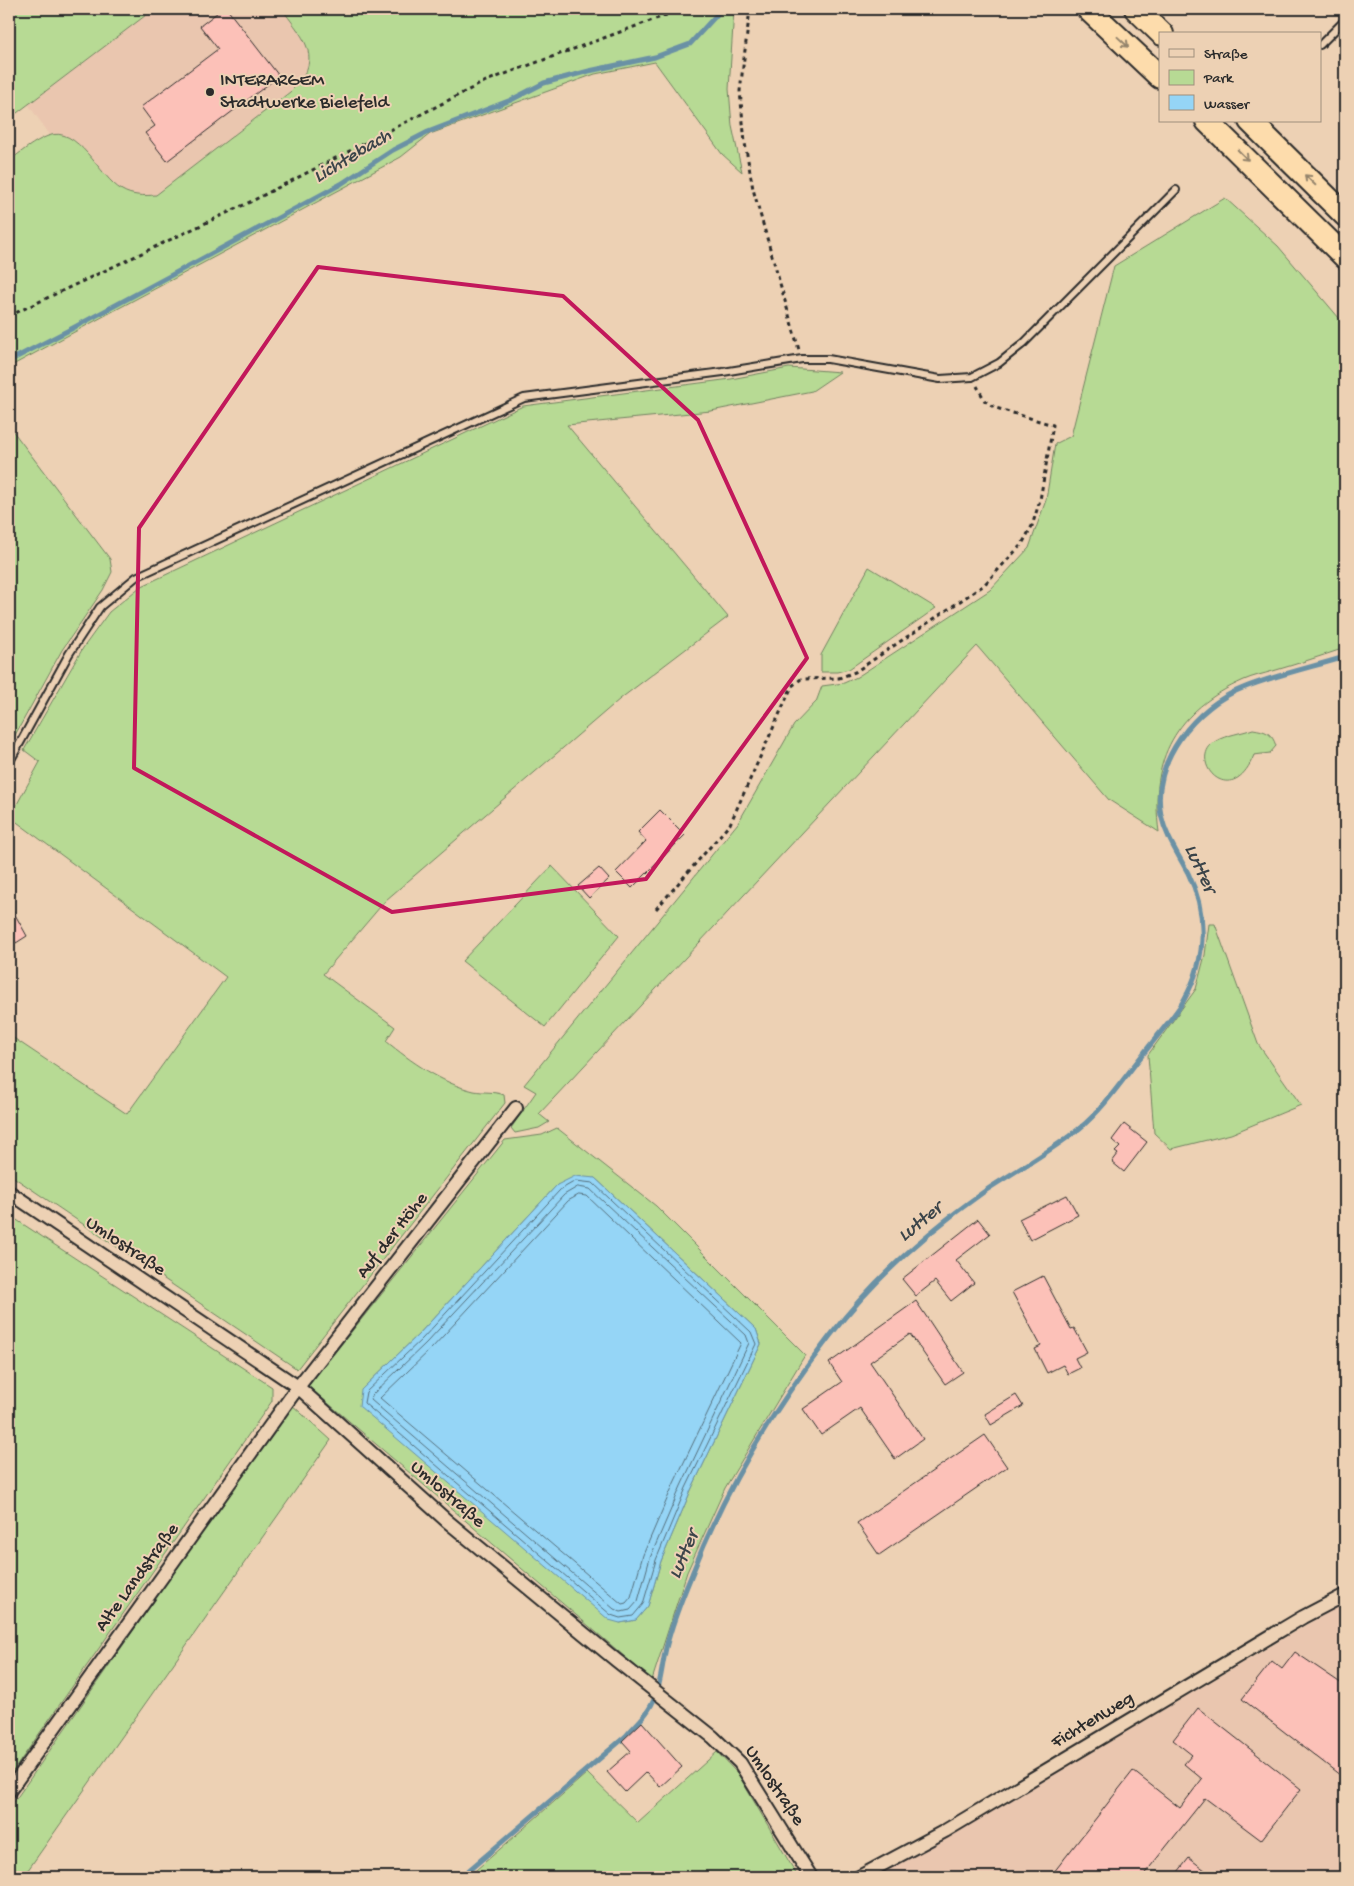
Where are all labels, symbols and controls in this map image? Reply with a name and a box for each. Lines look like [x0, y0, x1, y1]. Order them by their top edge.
legend [1159, 32, 1322, 122]
one-way arrow [1117, 37, 1130, 48]
text: Straße [1204, 46, 1248, 64]
place label: INTERARGEM Stadtwerke Bielefeld [220, 70, 390, 115]
text: Park [1203, 70, 1234, 88]
marker: INTERARGEM Stadtwerke Bielefeld [204, 86, 216, 98]
text: Wasser [1204, 96, 1251, 114]
water label: Lichtebach [310, 125, 396, 189]
one-way arrow [1236, 149, 1249, 161]
one-way arrow [1305, 175, 1317, 187]
water label: Lutter [1178, 841, 1222, 900]
street label: Auf der Höhe [352, 1188, 434, 1284]
water label: Lutter [894, 1196, 951, 1248]
street label: Umlostraße [80, 1212, 170, 1282]
street label: Umlostraße [405, 1456, 489, 1534]
street label: Alte Landstraße [91, 1519, 185, 1637]
water label: Lutter [665, 1524, 707, 1583]
street label: Fichtenweg [1047, 1687, 1139, 1755]
street label: Umlostraße [739, 1741, 809, 1831]

